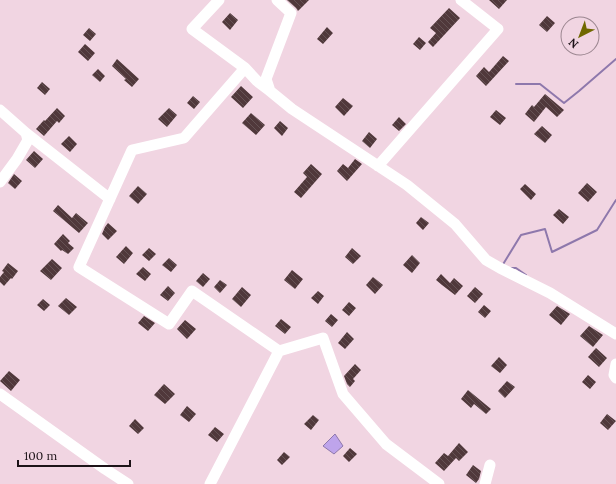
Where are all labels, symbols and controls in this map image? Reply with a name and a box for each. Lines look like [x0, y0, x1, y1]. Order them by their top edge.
north arrow [560, 16, 600, 56]
text: N [565, 35, 581, 51]
scale bar [18, 442, 130, 468]
text: 100 m [24, 448, 57, 463]

